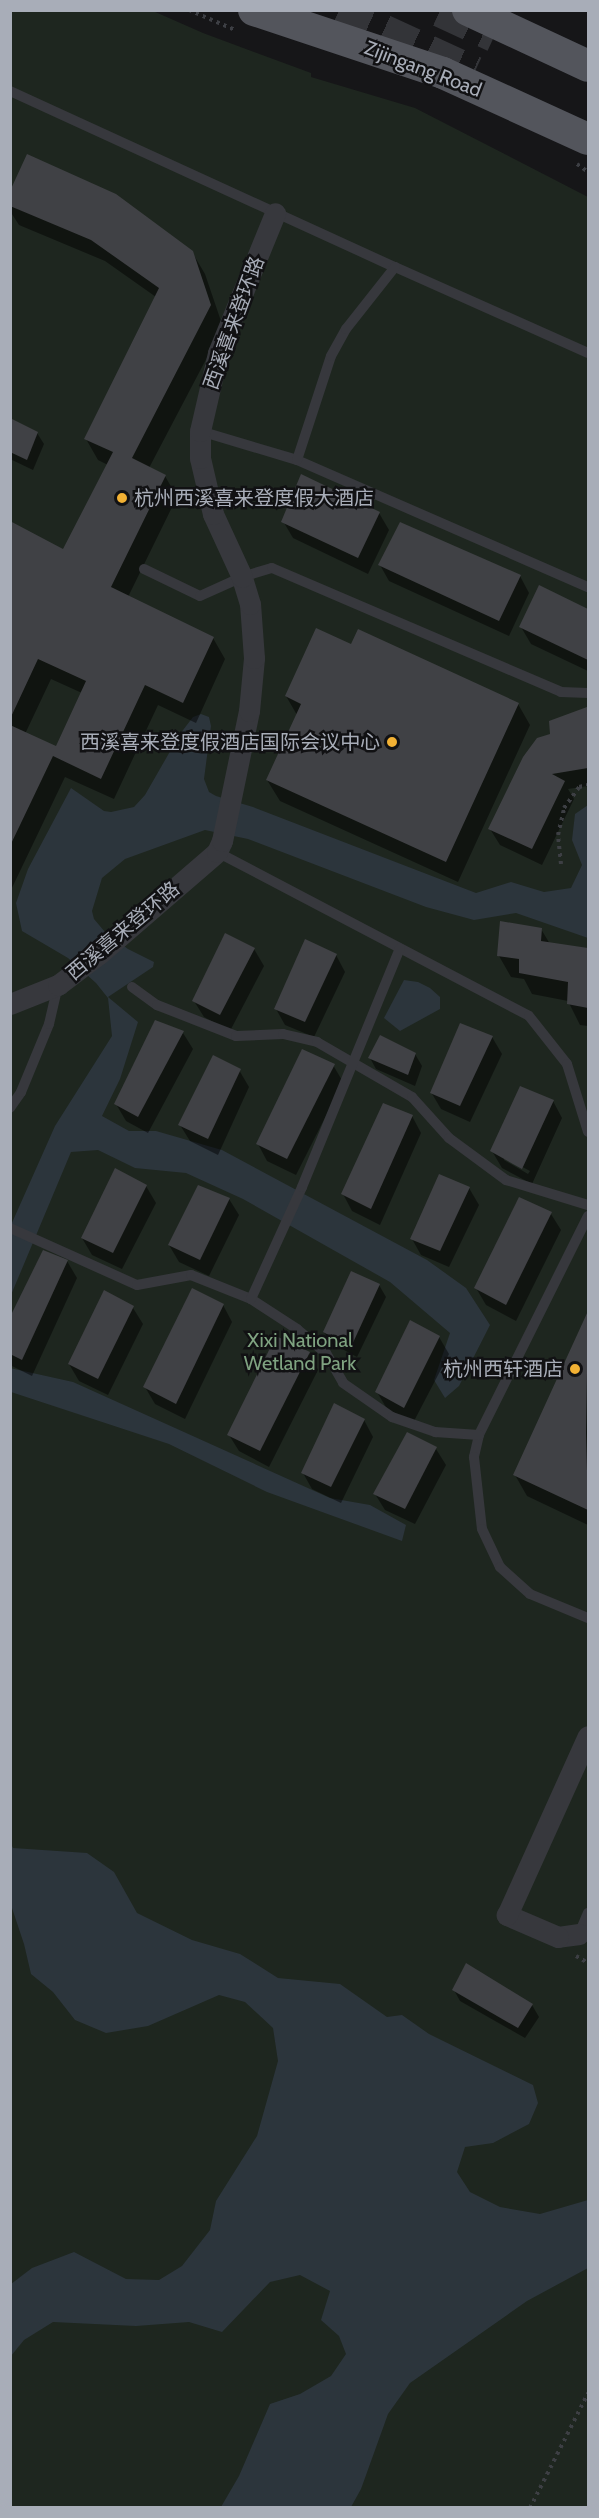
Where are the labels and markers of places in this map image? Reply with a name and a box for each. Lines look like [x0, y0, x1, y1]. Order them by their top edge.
place label: 杭州西溪喜来登度假大酒店 [134, 486, 374, 510]
marker: 杭州西溪喜来登度假大酒店 [115, 491, 129, 505]
place label: 西溪喜来登度假酒店国际会议中心 [80, 730, 380, 754]
marker: 西溪喜来登度假酒店国际会议中心 [385, 735, 399, 749]
place label: 杭州西轩酒店 [443, 1357, 563, 1381]
marker: 杭州西轩酒店 [568, 1362, 582, 1376]

